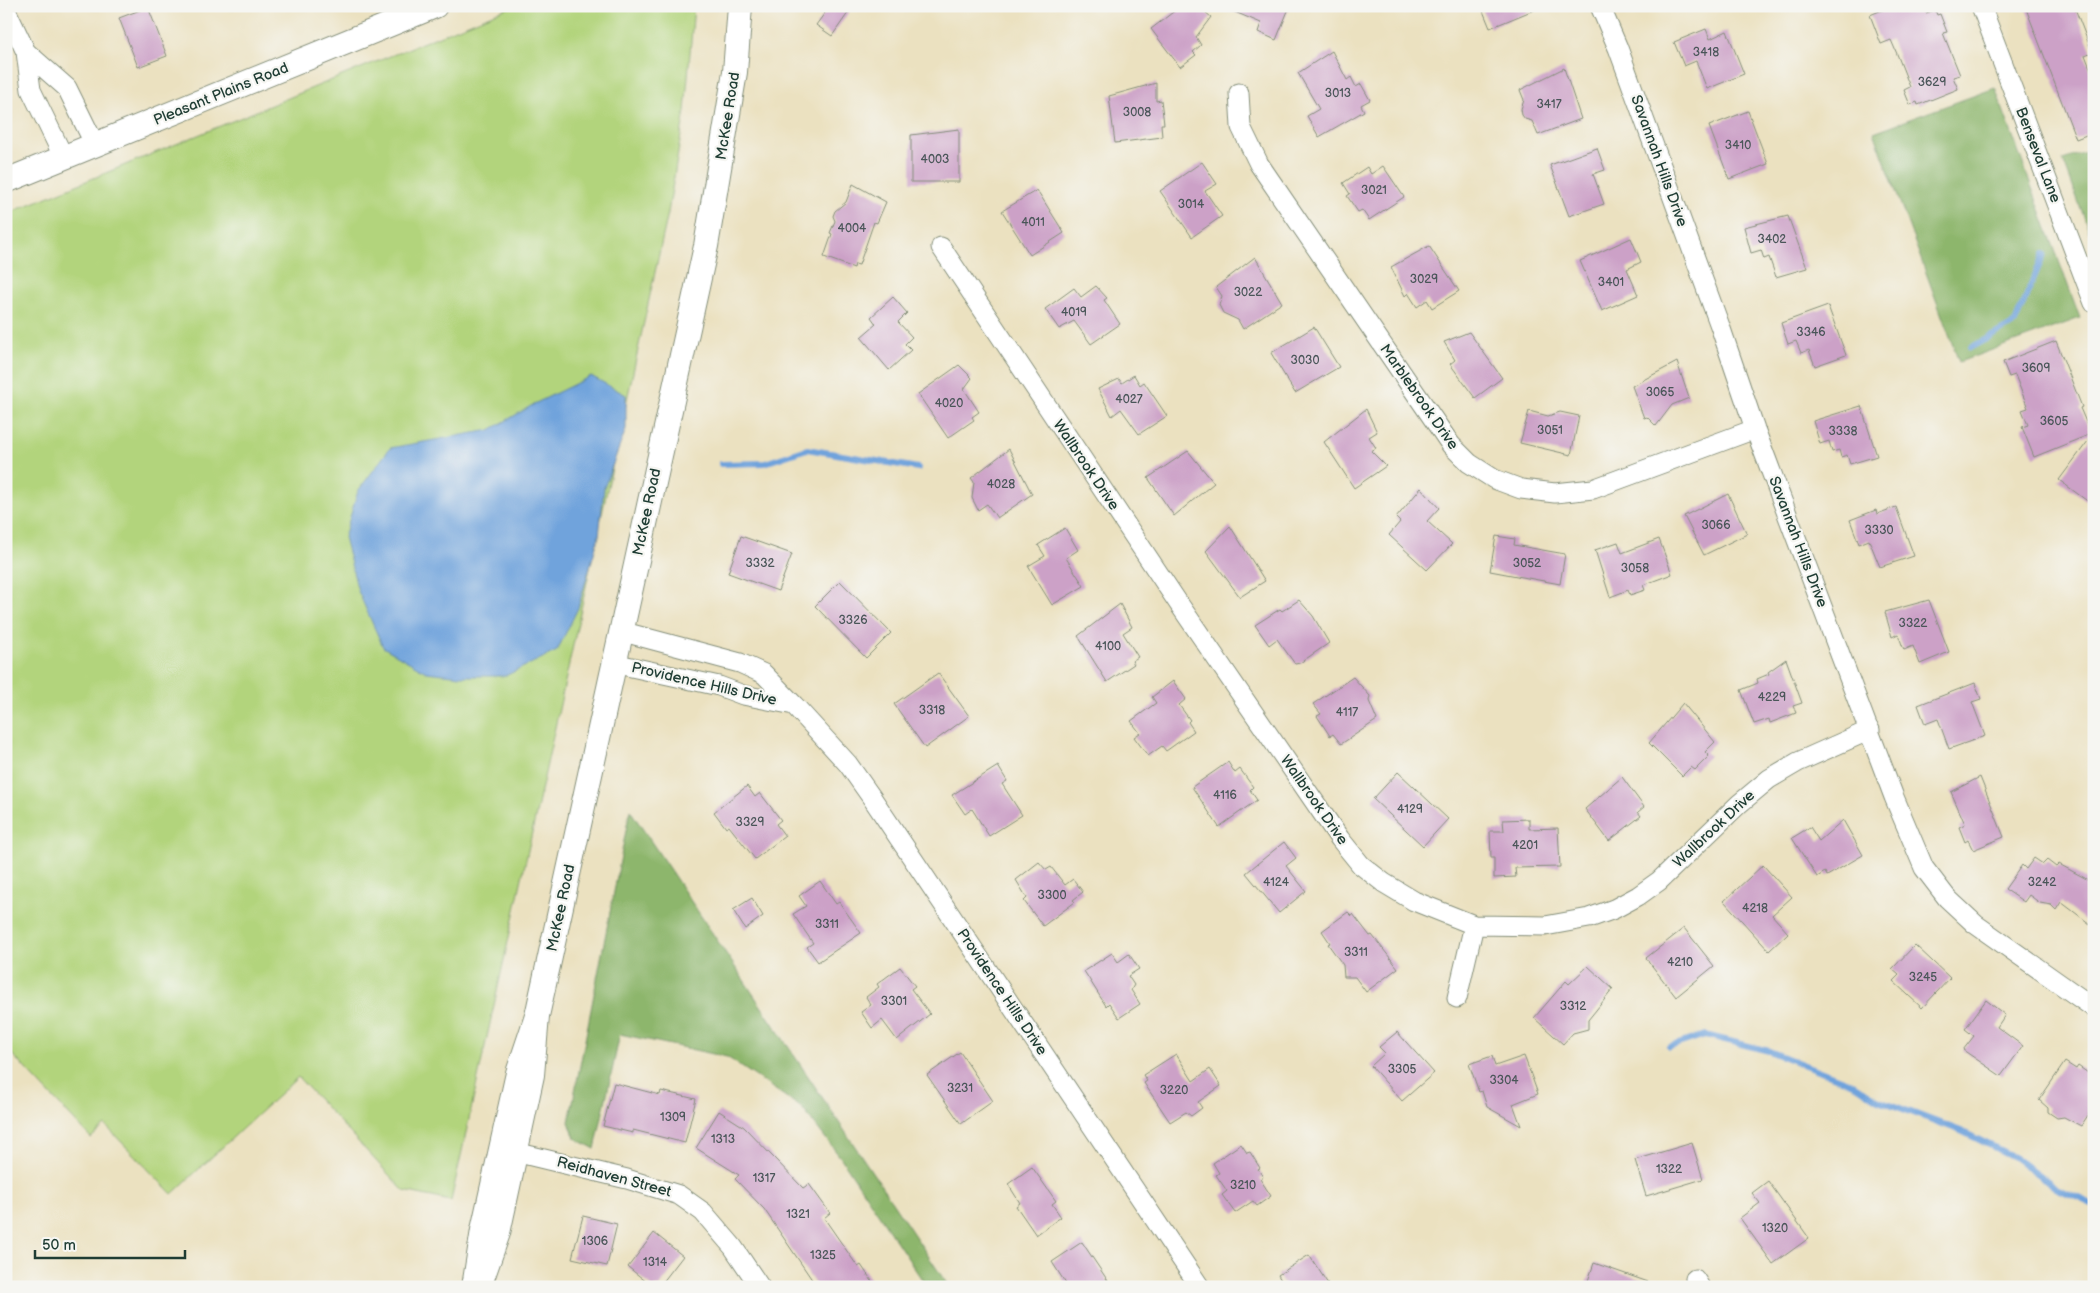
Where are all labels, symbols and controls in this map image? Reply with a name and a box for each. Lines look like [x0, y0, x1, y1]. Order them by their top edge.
house number: 3418 [1693, 45, 1719, 60]
street label: Pleasant Plains Road [151, 58, 291, 130]
street label: McKee Road [712, 71, 744, 161]
house number: 3629 [1918, 75, 1946, 90]
house number: 3013 [1325, 86, 1351, 101]
street label: Savannah Hills Drive [1626, 93, 1692, 230]
house number: 3417 [1536, 97, 1562, 112]
house number: 3008 [1123, 105, 1151, 120]
street label: Benseval Lane [2011, 105, 2065, 206]
house number: 3410 [1725, 138, 1751, 153]
house number: 4003 [921, 152, 949, 167]
house number: 3021 [1361, 183, 1387, 198]
house number: 3014 [1178, 197, 1205, 212]
house number: 4011 [1021, 215, 1045, 230]
house number: 4004 [838, 221, 867, 236]
house number: 3402 [1758, 232, 1786, 247]
house number: 3029 [1410, 272, 1438, 287]
house number: 3401 [1598, 275, 1624, 290]
house number: 3022 [1234, 285, 1262, 300]
house number: 4019 [1061, 305, 1087, 320]
house number: 3346 [1796, 325, 1826, 340]
street label: Marblebrook Drive [1375, 340, 1463, 454]
house number: 3030 [1291, 353, 1319, 368]
house number: 3609 [2022, 361, 2050, 376]
house number: 3065 [1646, 385, 1674, 400]
house number: 4027 [1115, 392, 1143, 407]
house number: 4020 [935, 396, 963, 411]
house number: 3605 [2040, 414, 2068, 429]
street label: Wallbrook Drive [1049, 416, 1123, 514]
house number: 3051 [1537, 423, 1563, 438]
house number: 3338 [1828, 424, 1858, 439]
street label: McKee Road [629, 467, 665, 557]
street label: Savannah Hills Drive [1764, 474, 1832, 610]
house number: 4028 [987, 477, 1015, 492]
house number: 3066 [1701, 518, 1731, 533]
house number: 3330 [1864, 523, 1894, 538]
house number: 3332 [745, 556, 775, 571]
house number: 3052 [1513, 556, 1541, 571]
house number: 3058 [1621, 561, 1649, 576]
house number: 3326 [838, 613, 868, 628]
house number: 3322 [1899, 616, 1927, 631]
house number: 4100 [1095, 639, 1121, 654]
street label: Providence Hills Drive [630, 658, 779, 710]
house number: 4229 [1758, 690, 1786, 705]
house number: 3318 [919, 703, 945, 718]
house number: 4117 [1336, 705, 1358, 720]
street label: Wallbrook Drive [1276, 751, 1352, 849]
street label: Wallbrook Drive [1669, 786, 1759, 872]
house number: 4116 [1213, 788, 1237, 803]
house number: 4129 [1397, 802, 1423, 817]
house number: 3329 [736, 815, 764, 830]
house number: 4201 [1512, 838, 1538, 853]
street label: McKee Road [543, 863, 579, 953]
house number: 4124 [1263, 875, 1290, 890]
house number: 3242 [2028, 875, 2056, 890]
house number: 3300 [1038, 888, 1066, 903]
house number: 4218 [1742, 901, 1768, 916]
house number: 3311 [815, 917, 839, 932]
street label: Providence Hills Drive [953, 925, 1051, 1059]
house number: 3311 [1344, 945, 1368, 960]
house number: 4210 [1667, 955, 1693, 970]
house number: 3245 [1909, 970, 1937, 985]
house number: 3301 [881, 994, 907, 1009]
house number: 3312 [1560, 999, 1586, 1014]
house number: 3305 [1388, 1062, 1416, 1077]
house number: 3304 [1489, 1073, 1519, 1088]
house number: 3231 [947, 1081, 973, 1096]
house number: 3220 [1160, 1083, 1188, 1098]
house number: 1309 [660, 1110, 686, 1125]
house number: 1313 [711, 1132, 735, 1147]
street label: Reidhaven Street [555, 1153, 674, 1202]
house number: 1322 [1656, 1162, 1682, 1177]
house number: 1317 [753, 1171, 775, 1186]
house number: 3210 [1230, 1178, 1256, 1193]
house number: 1321 [786, 1207, 810, 1222]
house number: 1320 [1762, 1221, 1788, 1236]
scale bar [35, 1228, 185, 1260]
house number: 1306 [582, 1234, 608, 1249]
text: 50 m [42, 1236, 76, 1255]
house number: 1325 [810, 1248, 836, 1263]
house number: 1314 [643, 1255, 668, 1270]

